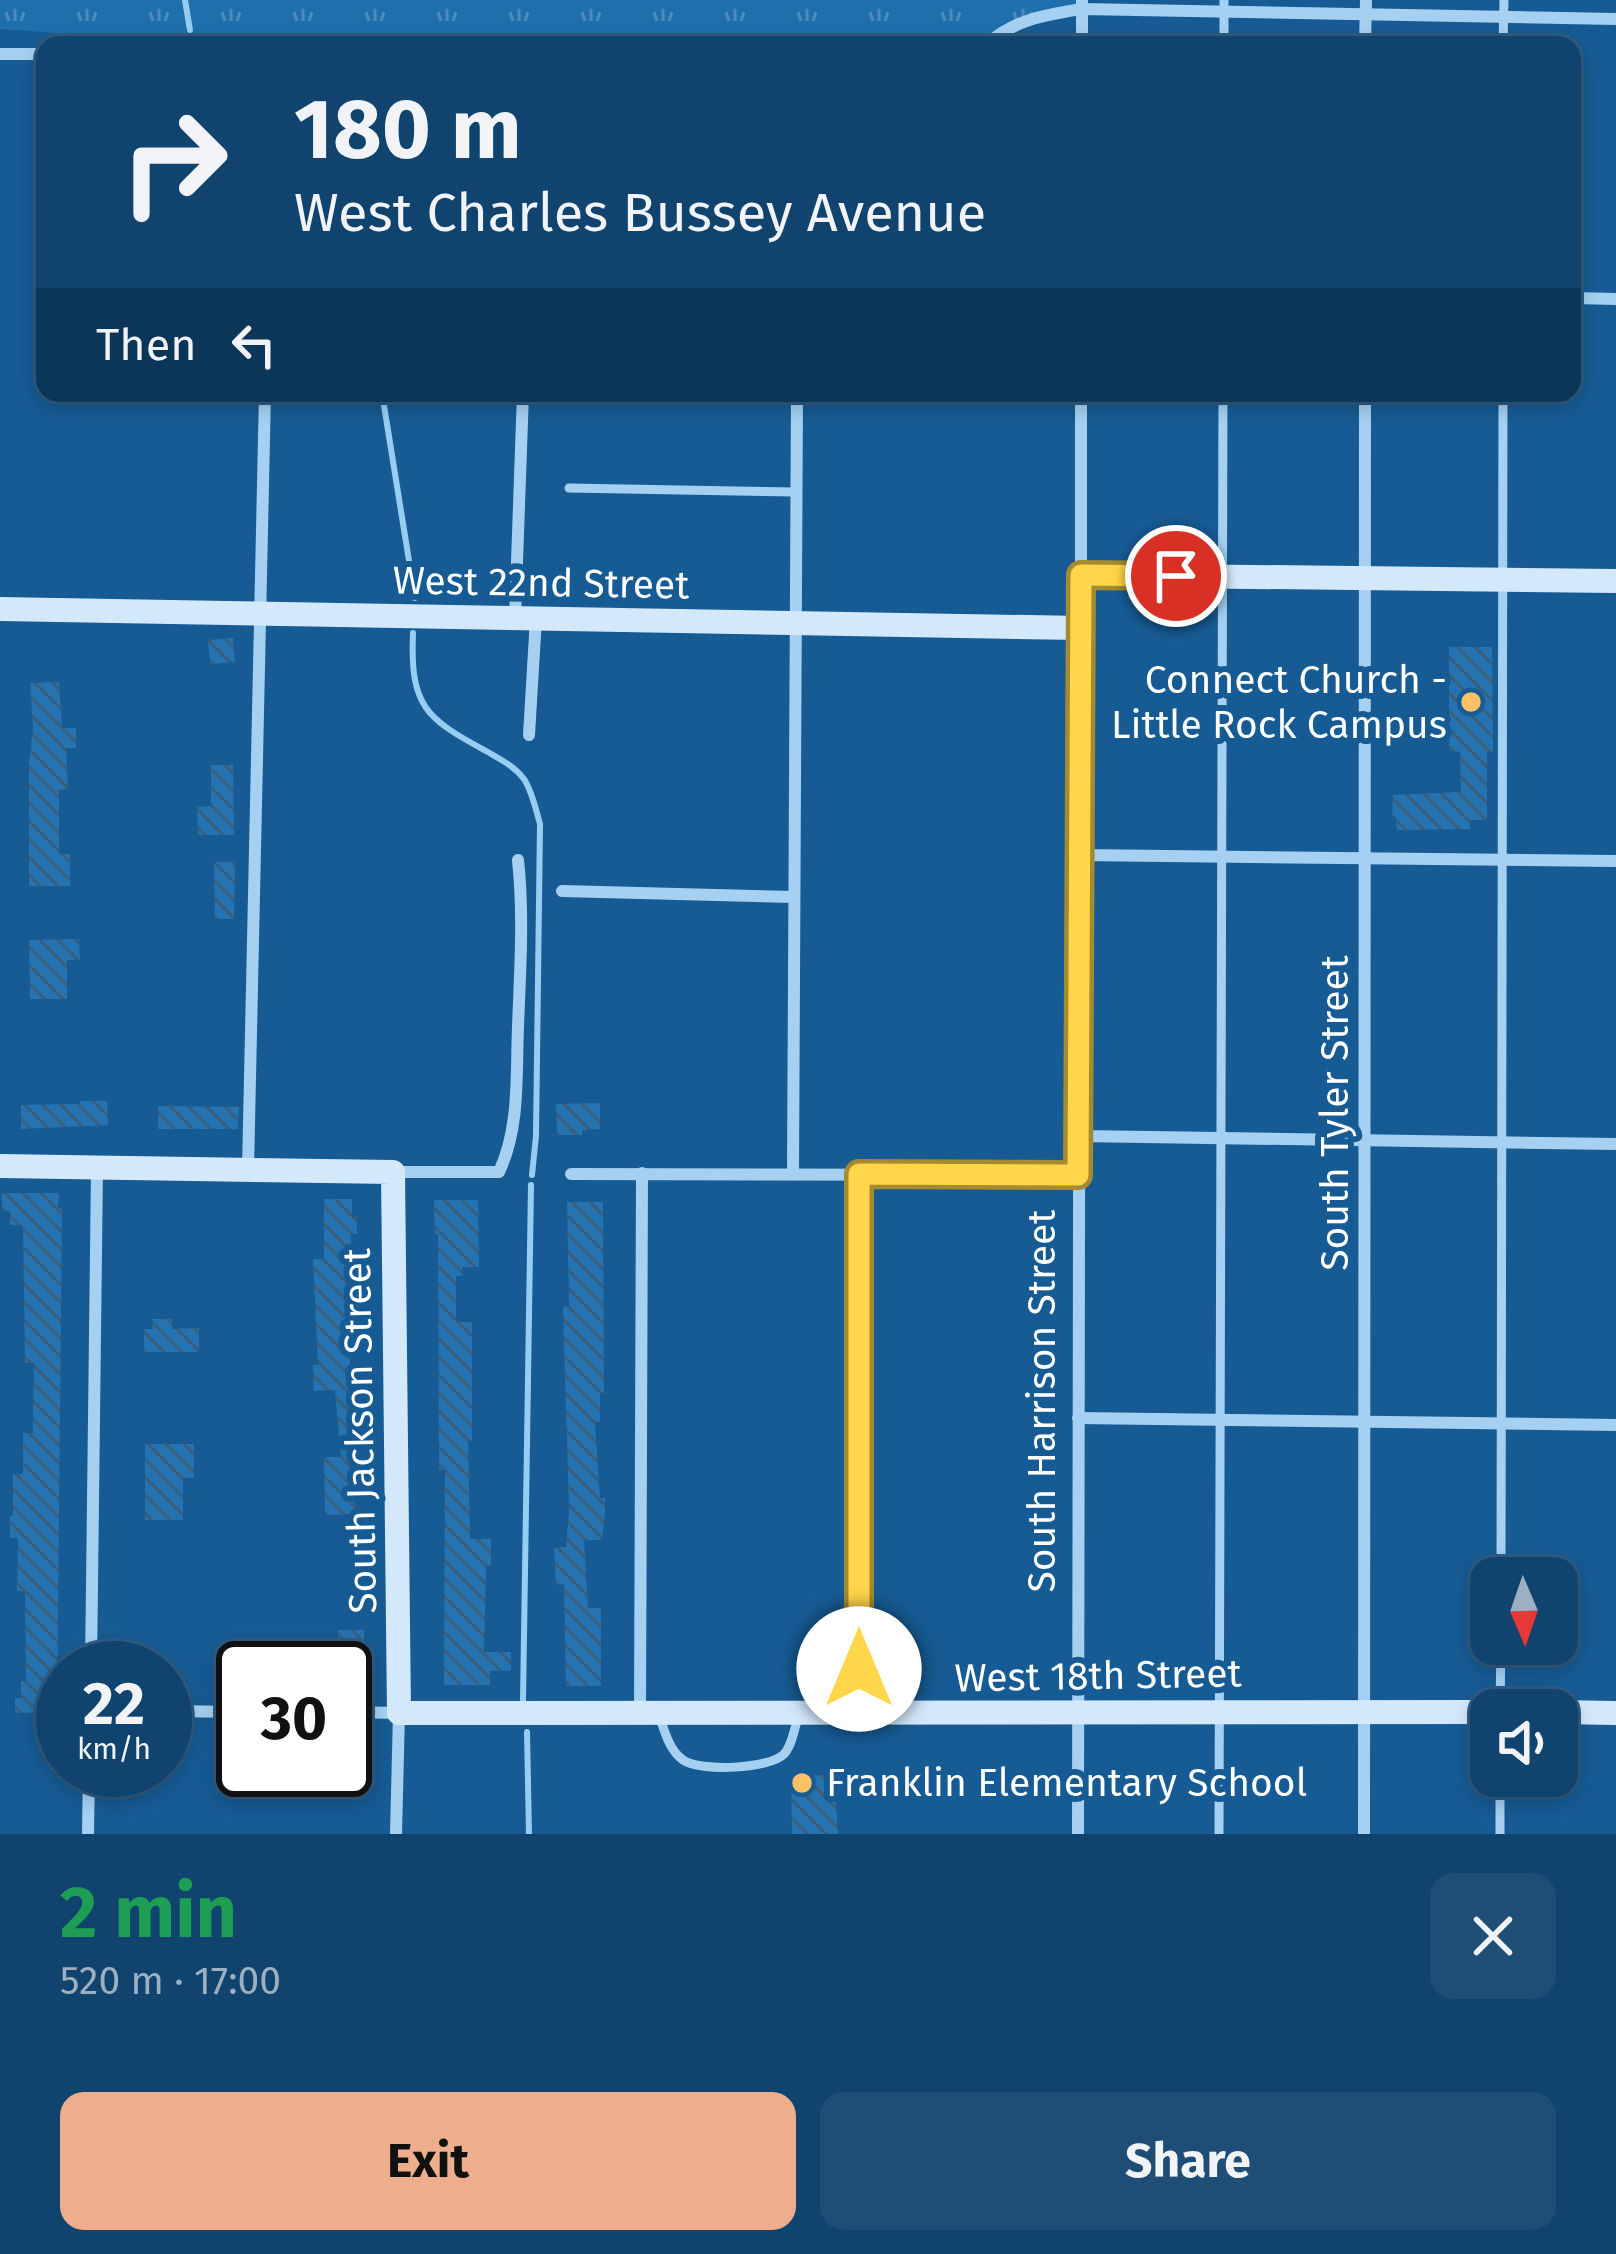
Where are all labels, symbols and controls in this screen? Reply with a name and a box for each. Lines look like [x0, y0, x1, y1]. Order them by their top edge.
text: 180 m [294, 79, 522, 180]
icon: right [96, 84, 252, 240]
text: West Charles Bussey Avenue [294, 181, 986, 245]
icon: left [221, 312, 287, 378]
text: Then [96, 318, 197, 372]
pin [1125, 525, 1227, 627]
icon: arrive [1143, 543, 1209, 609]
street label: West 22nd Street [392, 557, 691, 609]
place label: Connect Church - Little Rock Campus [1111, 657, 1447, 748]
marker: Connect Church - Little Rock Campus [1458, 689, 1484, 715]
street label: South Tyler Street [1312, 954, 1358, 1271]
street label: South Harrison Street [1019, 1209, 1065, 1592]
street label: South Jackson Street [334, 1247, 386, 1614]
north arrow [1470, 1557, 1578, 1665]
map controls [1470, 1557, 1578, 1797]
position arrow [796, 1606, 922, 1732]
speed limit sign: 30 [216, 1641, 372, 1797]
street label: West 18th Street [954, 1650, 1243, 1702]
text: 22 [83, 1668, 145, 1740]
button: sound [1470, 1689, 1578, 1797]
text: km/h [77, 1731, 151, 1767]
place label: Franklin Elementary School [826, 1760, 1307, 1806]
marker: Franklin Elementary School [789, 1770, 815, 1796]
text: 2 min [60, 1870, 237, 1956]
button: close [1430, 1873, 1556, 1999]
text: 520 m · 17:00 [60, 1958, 281, 2004]
button: Exit [60, 2092, 796, 2230]
button: Share [820, 2092, 1556, 2230]

